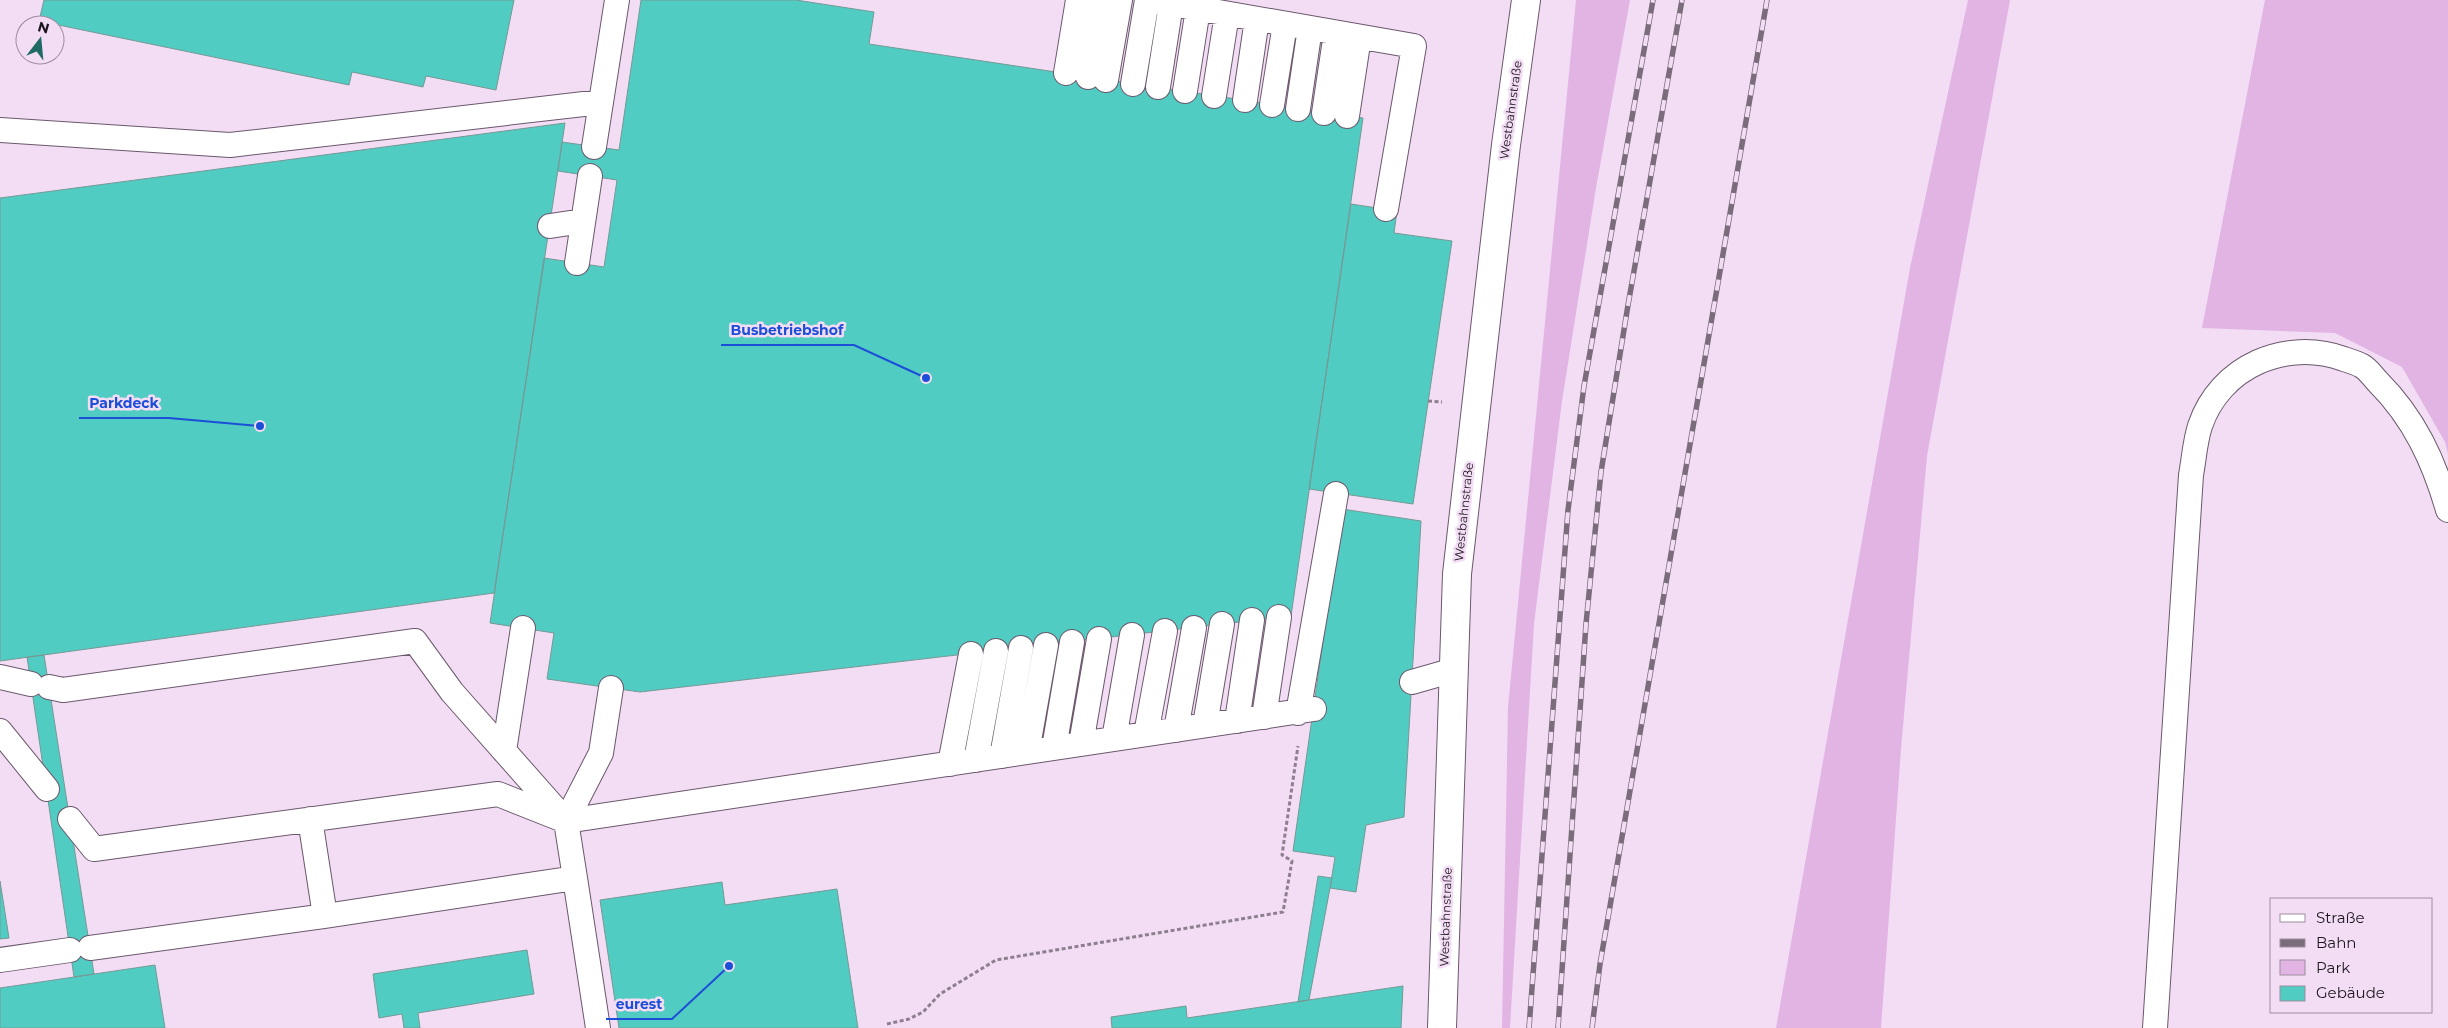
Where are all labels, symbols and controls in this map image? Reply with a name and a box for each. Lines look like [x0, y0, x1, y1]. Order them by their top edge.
north arrow [15, 15, 65, 65]
text: N [36, 17, 52, 38]
street label: Westbahnstraße [1496, 60, 1525, 160]
callout: Busbetriebshof [721, 316, 854, 345]
text: Busbetriebshof [731, 321, 844, 339]
callout: Parkdeck [79, 389, 169, 418]
text: Parkdeck [89, 394, 160, 412]
street label: Westbahnstraße [1451, 462, 1476, 562]
street label: Westbahnstraße [1436, 867, 1455, 967]
legend [2270, 898, 2433, 1013]
text: Straße [2316, 908, 2365, 927]
text: Bahn [2316, 933, 2356, 952]
text: Park [2316, 958, 2350, 977]
text: Gebäude [2316, 983, 2385, 1002]
callout: eurest [606, 990, 672, 1019]
text: eurest [616, 995, 662, 1013]

